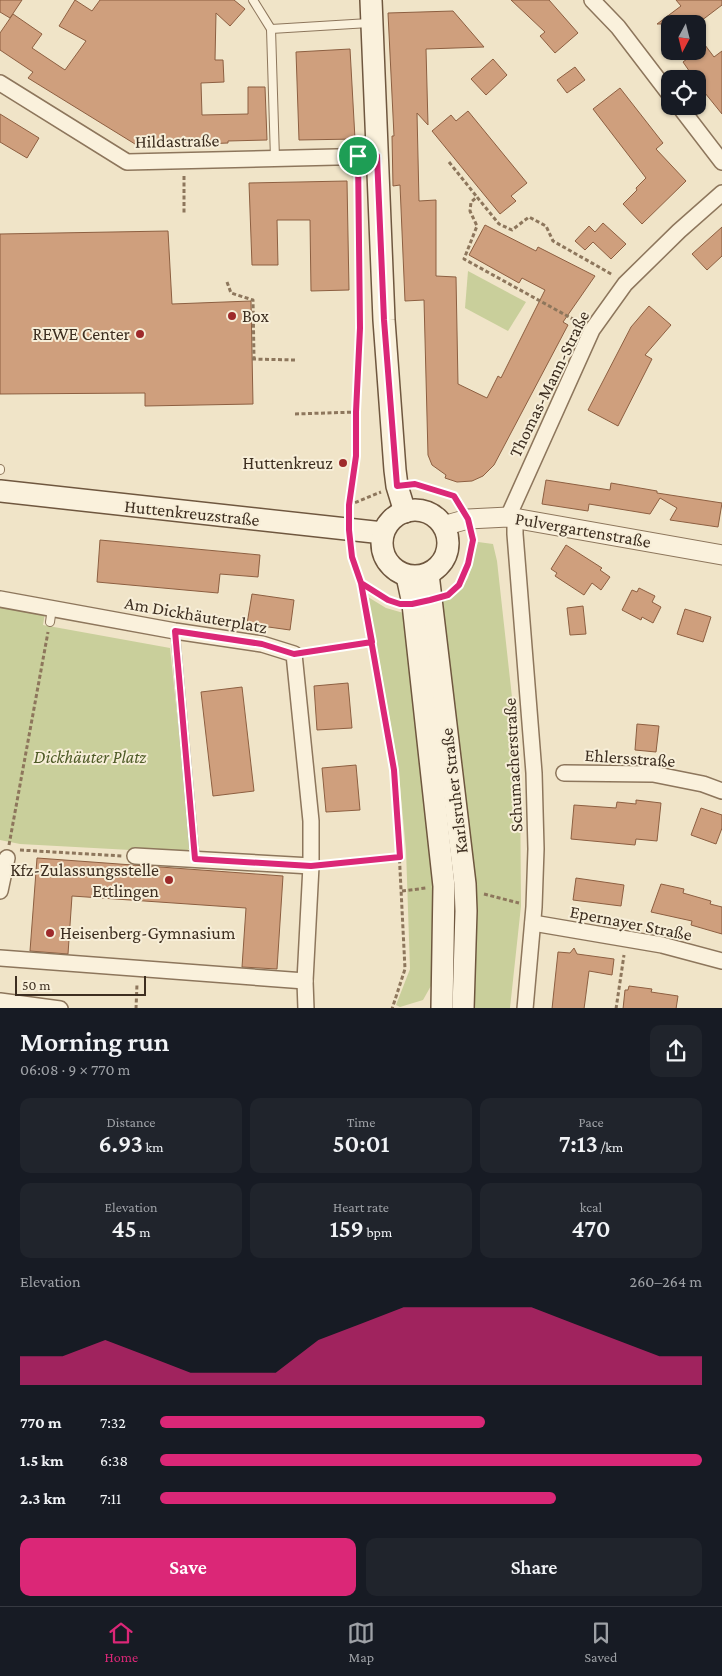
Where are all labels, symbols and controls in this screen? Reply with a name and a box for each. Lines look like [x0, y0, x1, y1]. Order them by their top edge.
north arrow [661, 15, 706, 60]
map controls [661, 15, 706, 115]
button: locate [661, 70, 706, 115]
street label: Hildastraße [135, 130, 219, 152]
pin [337, 135, 379, 177]
icon: arrive [344, 142, 372, 170]
place label: Box [242, 306, 270, 326]
street label: Thomas-Mann-Straße [505, 307, 593, 461]
marker: Box [226, 310, 238, 322]
place label: REWE Center [33, 324, 131, 344]
marker: REWE Center [134, 328, 146, 340]
place label: Huttenkreuz [243, 453, 333, 473]
marker: Huttenkreuz [337, 457, 349, 469]
street label: Huttenkreuzstraße [123, 496, 261, 530]
street label: Pulvergartenstraße [514, 508, 653, 552]
street label: Am Dickhäuterplatz [123, 593, 269, 637]
street label: Schumacherstraße [499, 697, 527, 833]
street label: Karlsruher Straße [436, 727, 472, 855]
street label: Ehlersstraße [584, 745, 676, 771]
park label: Dickhäuter Platz [34, 747, 147, 767]
place label: Kfz-Zulassungsstelle Ettlingen [10, 860, 159, 901]
marker: Kfz-Zulassungsstelle Ettlingen [163, 874, 175, 886]
street label: Epernayer Straße [568, 901, 694, 945]
place label: Heisenberg-Gymnasium [60, 923, 236, 943]
marker: Heisenberg-Gymnasium [44, 927, 56, 939]
scale bar [15, 974, 146, 997]
text: 50 m [22, 977, 50, 993]
button: share [650, 1025, 702, 1077]
text: Morning run [20, 1026, 169, 1057]
text: 06:08 · 9 × 770 m [20, 1061, 130, 1078]
text: Distance [107, 1114, 155, 1130]
text: Time [347, 1114, 375, 1130]
text: Pace [578, 1114, 604, 1130]
text: 6.93 [99, 1130, 143, 1157]
text: 50:01 [332, 1130, 390, 1157]
text: 7:13 [559, 1130, 598, 1157]
text: km [143, 1139, 163, 1155]
text: /km [598, 1139, 623, 1155]
text: Elevation [104, 1199, 158, 1215]
text: Heart rate [333, 1199, 389, 1215]
text: kcal [580, 1199, 602, 1215]
text: 45 [112, 1215, 137, 1242]
text: 159 [330, 1215, 364, 1242]
text: 470 [572, 1215, 610, 1242]
text: m [137, 1224, 151, 1240]
text: bpm [364, 1224, 392, 1240]
text: Elevation [20, 1273, 81, 1290]
text: 260–264 m [630, 1273, 702, 1290]
text: 770 m [20, 1414, 61, 1431]
text: 7:32 [100, 1414, 126, 1431]
text: 1.5 km [20, 1452, 64, 1469]
text: 6:38 [100, 1452, 128, 1469]
text: 2.3 km [20, 1490, 66, 1507]
text: 7:11 [100, 1490, 121, 1507]
button: Save [20, 1538, 356, 1596]
button: Share [366, 1538, 702, 1596]
tab: Home [105, 1619, 138, 1665]
tab: Map [347, 1619, 375, 1665]
tab: Saved [585, 1619, 617, 1665]

